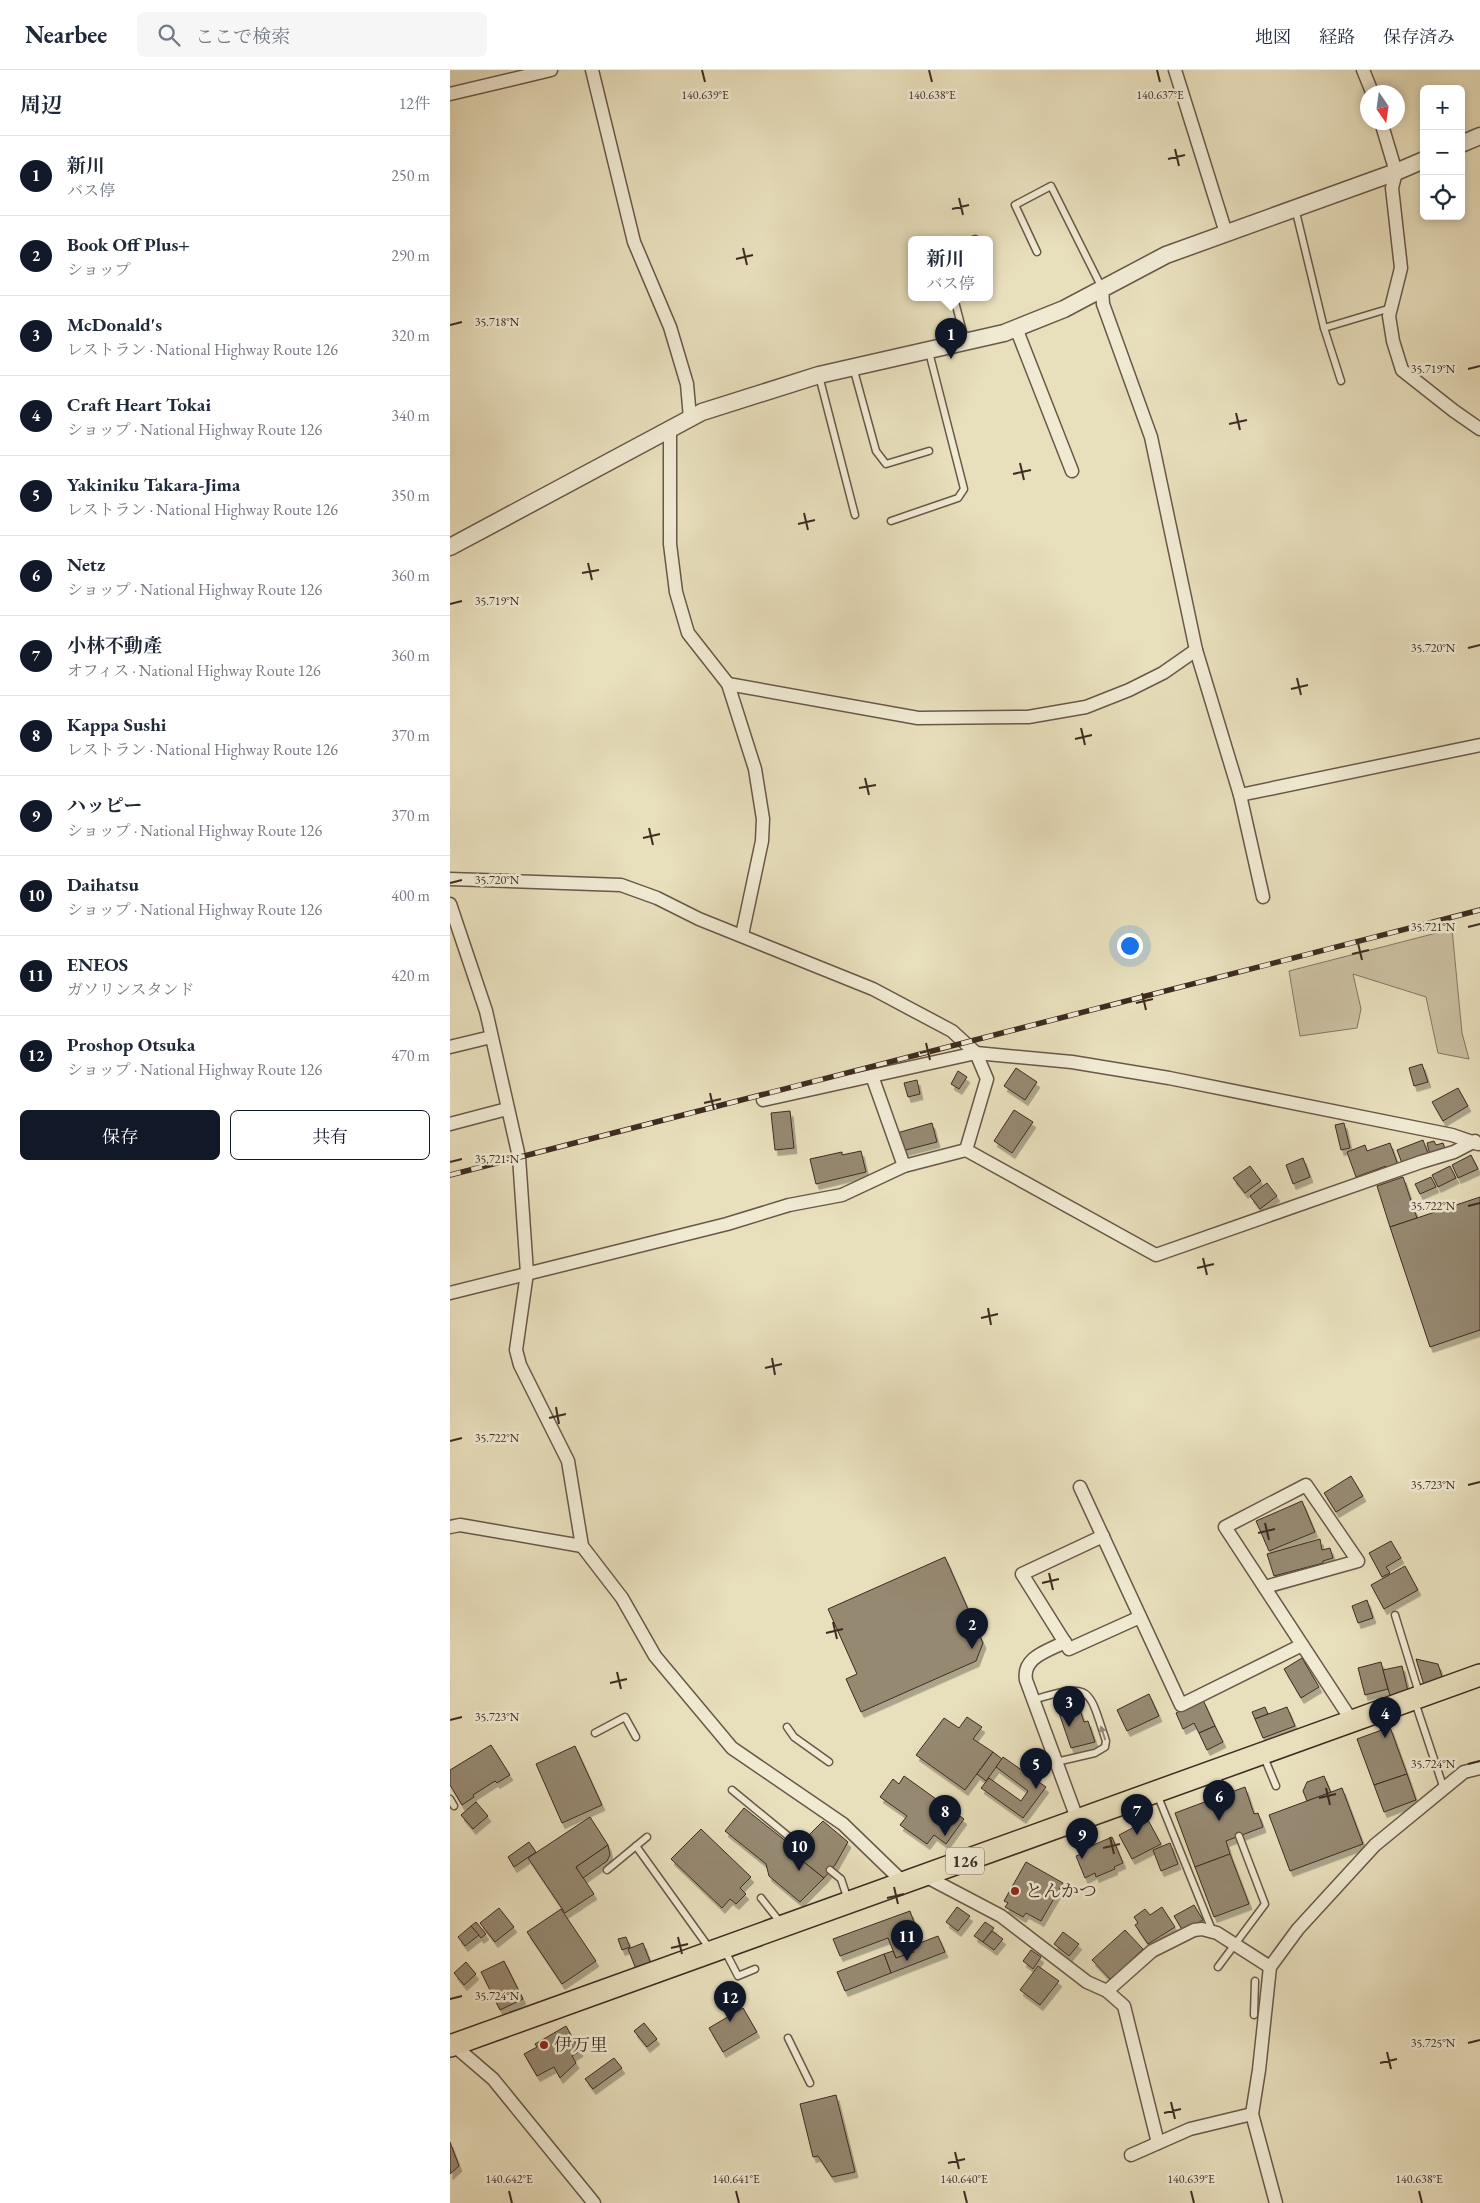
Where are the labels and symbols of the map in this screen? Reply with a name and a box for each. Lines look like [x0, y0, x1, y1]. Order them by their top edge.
north arrow [1360, 85, 1405, 130]
text: 140.639°E [681, 87, 729, 103]
text: 140.638°E [908, 87, 956, 103]
text: 140.637°E [1136, 87, 1184, 103]
text: 35.718°N [475, 314, 520, 330]
pin: 1 [935, 318, 967, 359]
text: 35.719°N [1411, 361, 1456, 377]
text: 35.719°N [475, 593, 520, 609]
text: 35.720°N [1411, 640, 1456, 656]
text: 35.720°N [475, 872, 520, 888]
text: 35.721°N [1411, 919, 1456, 935]
your location [1117, 933, 1143, 959]
text: 35.721°N [475, 1151, 520, 1167]
text: 35.722°N [1411, 1198, 1456, 1214]
text: 35.722°N [475, 1430, 520, 1446]
text: 35.723°N [1411, 1477, 1456, 1493]
pin: 2 [956, 1608, 988, 1649]
pin: 3 [1053, 1686, 1085, 1727]
pin: 4 [1369, 1697, 1401, 1738]
text: 35.723°N [475, 1709, 520, 1725]
one-way arrow [1099, 1725, 1107, 1740]
pin: 5 [1020, 1748, 1052, 1789]
text: 35.724°N [1411, 1756, 1456, 1772]
pin: 6 [1203, 1780, 1235, 1821]
pin: 7 [1121, 1794, 1153, 1835]
pin: 8 [929, 1795, 961, 1836]
pin: 9 [1066, 1818, 1098, 1859]
pin: 10 [783, 1830, 815, 1871]
road number: 126 [946, 1848, 984, 1874]
place label: とんかつ [1025, 1879, 1097, 1902]
marker: とんかつ [1009, 1885, 1021, 1897]
pin: 11 [891, 1920, 923, 1961]
pin: 12 [714, 1981, 746, 2022]
text: 35.724°N [475, 1988, 520, 2004]
place label: 伊万里 [554, 2033, 608, 2056]
text: 35.725°N [1411, 2035, 1456, 2051]
marker: 伊万里 [538, 2039, 550, 2051]
text: 140.642°E [485, 2171, 533, 2187]
text: 140.641°E [712, 2171, 760, 2187]
text: 140.640°E [940, 2171, 988, 2187]
text: 140.639°E [1167, 2171, 1215, 2187]
text: 140.638°E [1395, 2171, 1443, 2187]

